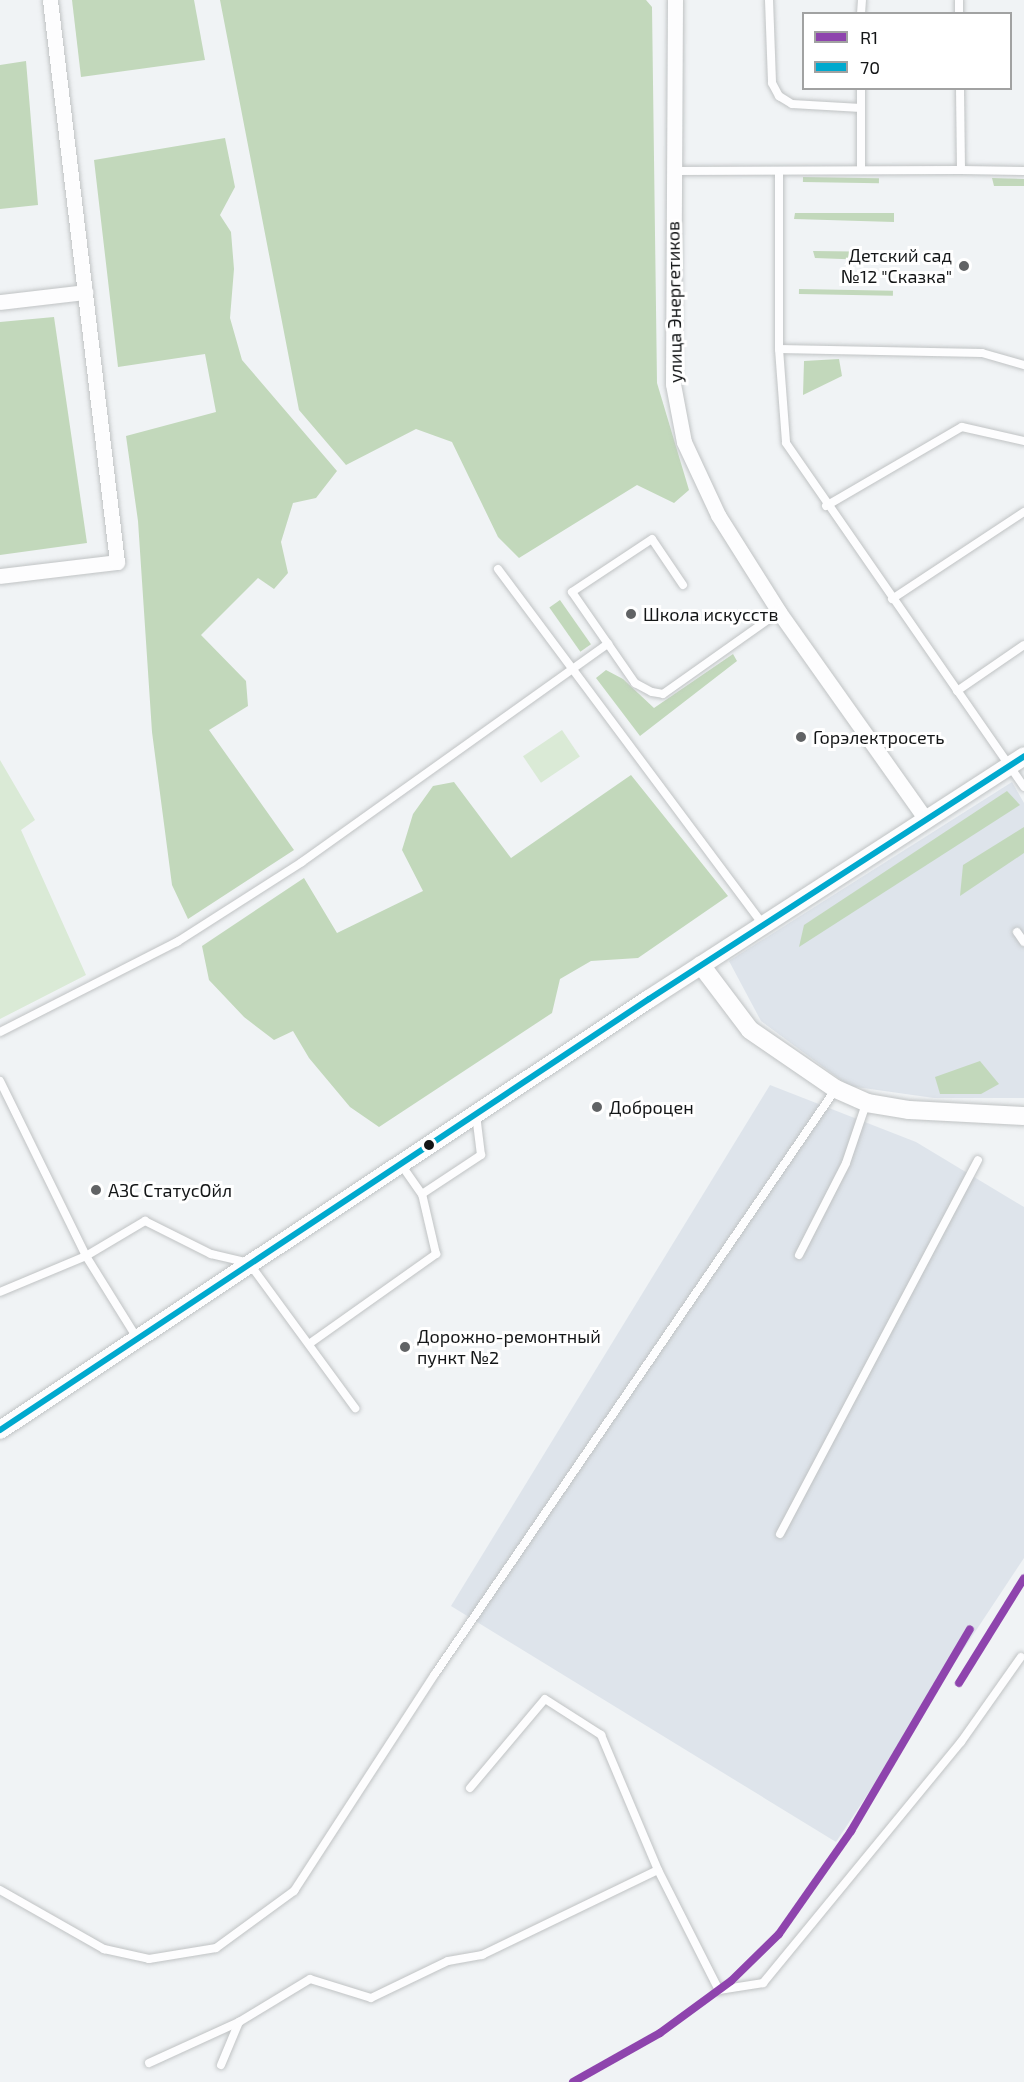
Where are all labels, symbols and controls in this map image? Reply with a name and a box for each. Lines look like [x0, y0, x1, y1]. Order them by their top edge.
legend [802, 12, 1012, 90]
text: R1 [860, 26, 878, 48]
text: 70 [860, 56, 880, 78]
street label: улица Энергетиков [662, 221, 686, 383]
place label: Детский сад №12 "Сказка" [841, 245, 952, 288]
marker: Детский сад №12 "Сказка" [957, 259, 971, 273]
place label: Школа искусств [643, 603, 778, 625]
marker: Школа искусств [624, 607, 638, 621]
place label: Горэлектросеть [813, 726, 944, 748]
marker: Горэлектросеть [794, 730, 808, 744]
place label: Доброцен [609, 1096, 694, 1118]
marker: Доброцен [590, 1100, 604, 1114]
unlabelled marker [423, 1139, 435, 1151]
place label: АЗС СтатусОйл [108, 1179, 232, 1201]
marker: АЗС СтатусОйл [89, 1183, 103, 1197]
place label: Дорожно-ремонтный пункт №2 [417, 1326, 601, 1368]
marker: Дорожно-ремонтный пункт №2 [398, 1340, 412, 1354]

